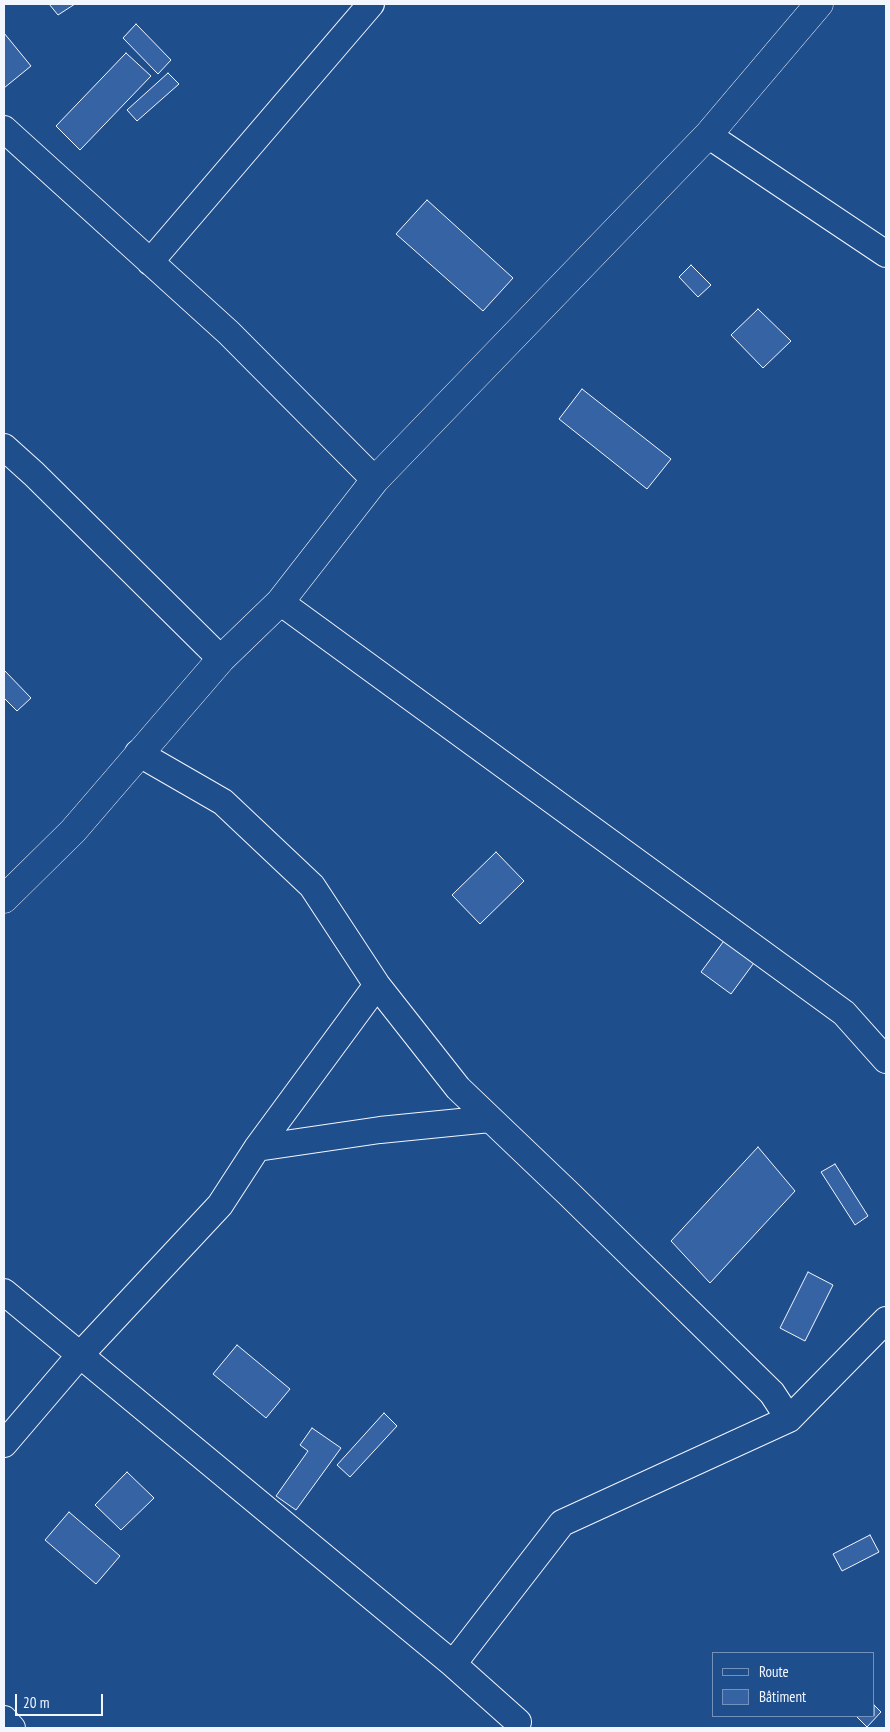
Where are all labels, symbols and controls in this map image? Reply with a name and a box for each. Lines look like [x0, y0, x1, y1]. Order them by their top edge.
legend [712, 1652, 875, 1717]
text: Route [759, 1662, 789, 1681]
scale bar [18, 1684, 105, 1716]
text: Bâtiment [759, 1687, 806, 1706]
text: 20 m [23, 1693, 49, 1712]

